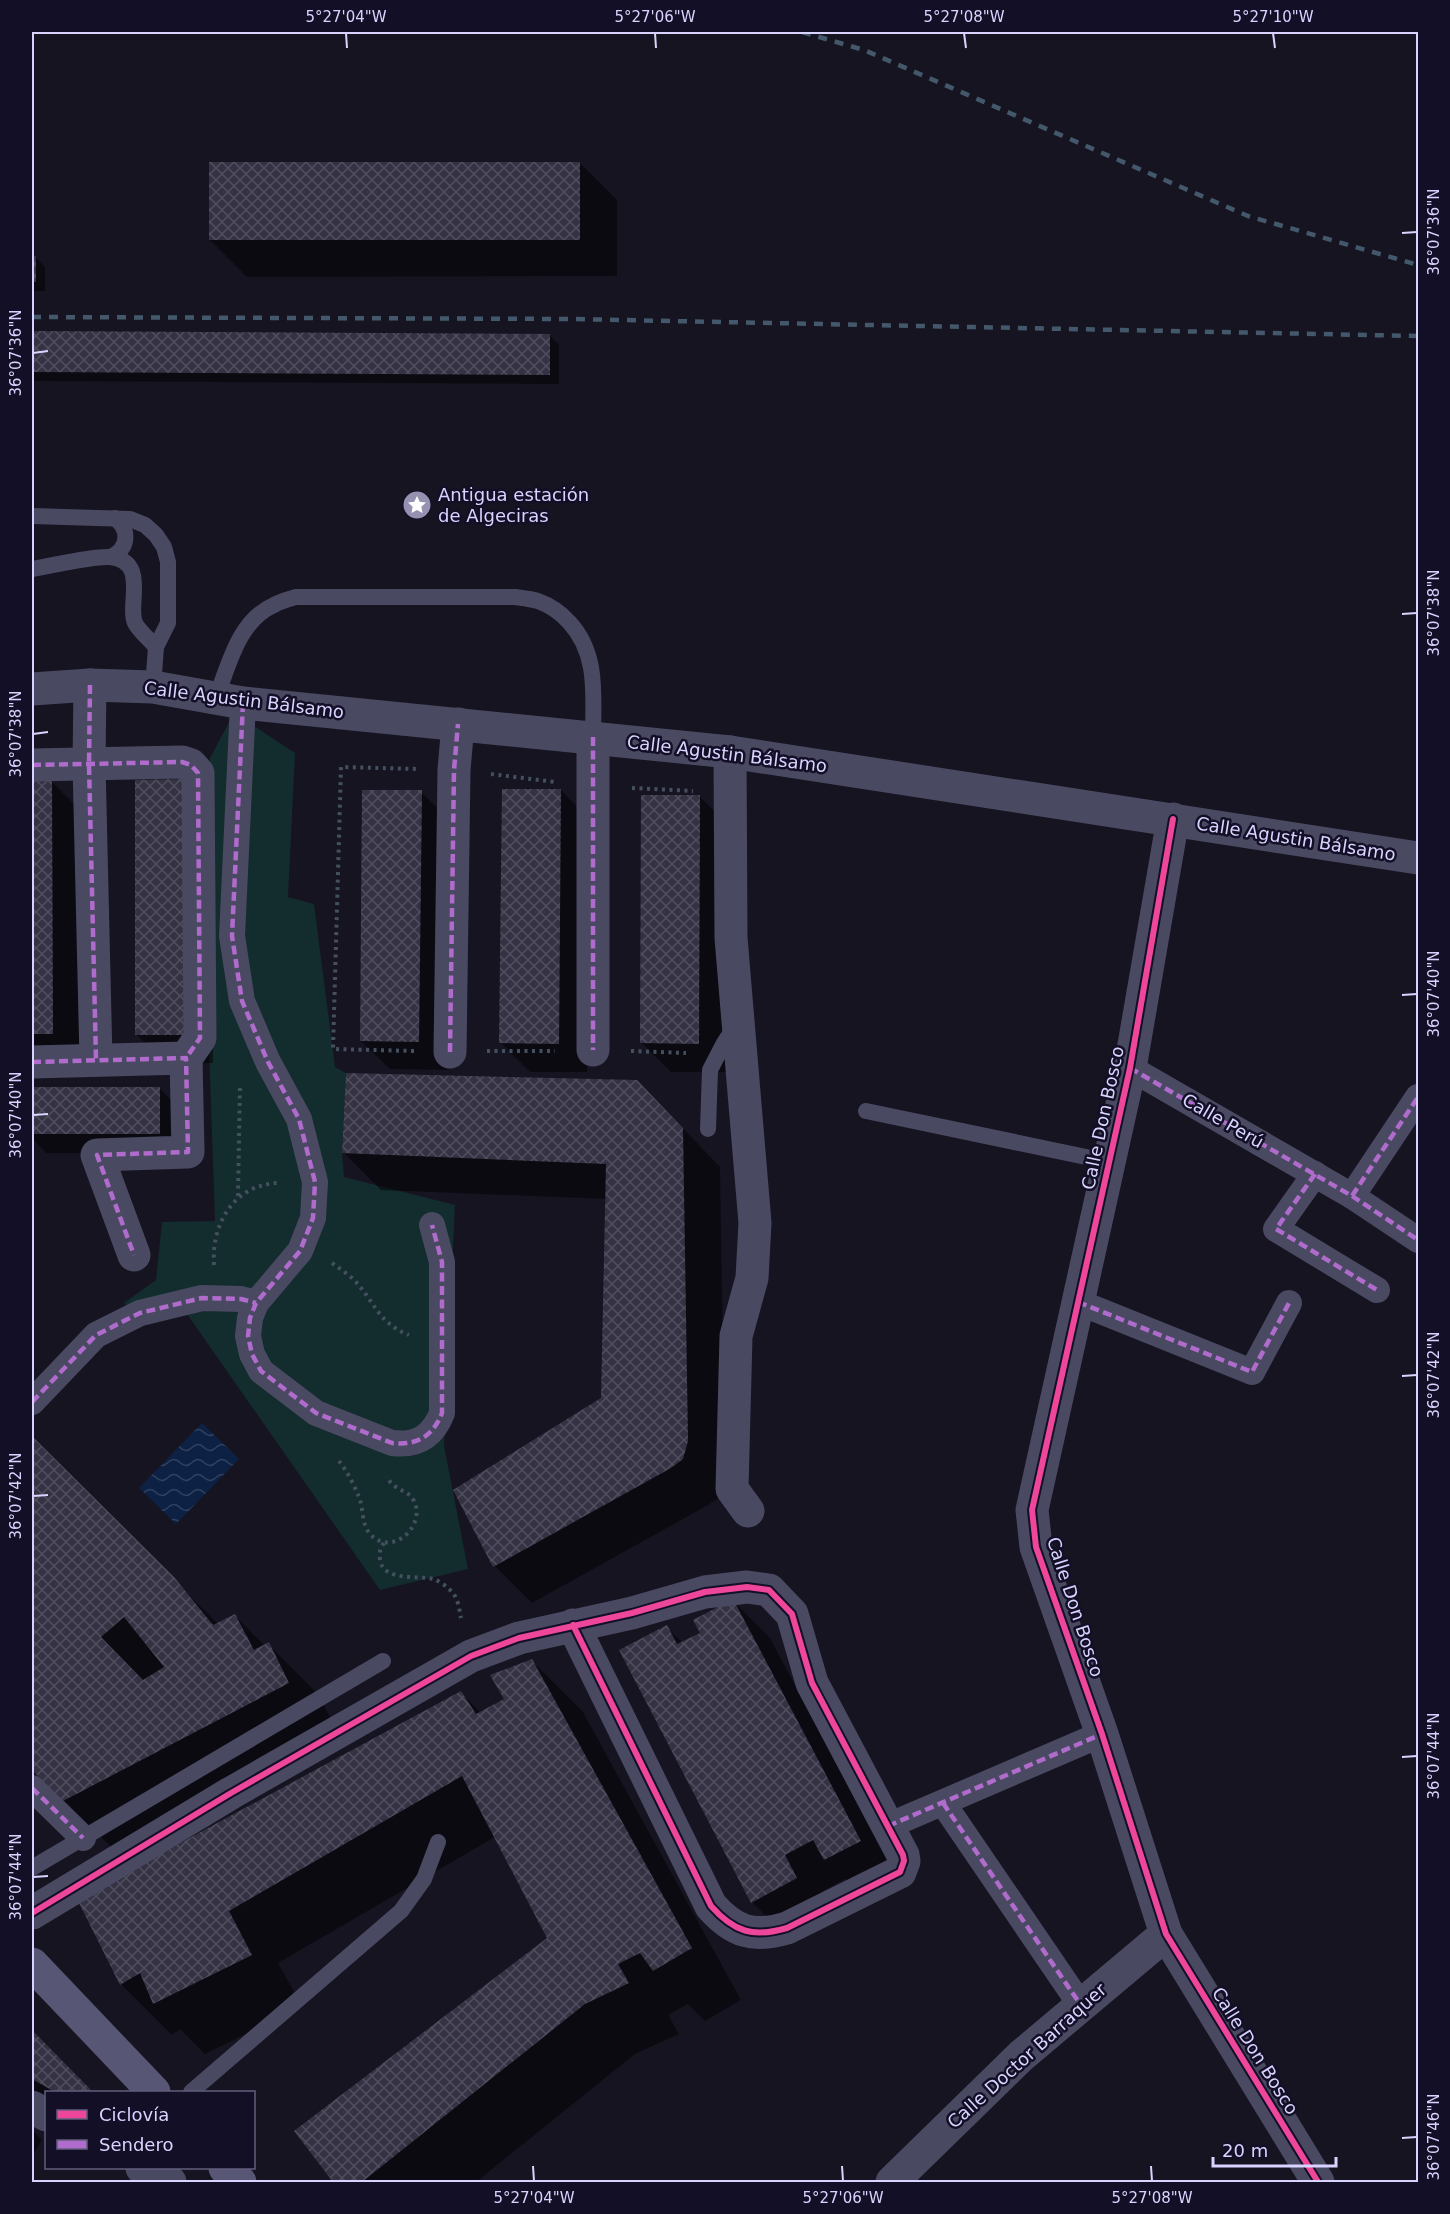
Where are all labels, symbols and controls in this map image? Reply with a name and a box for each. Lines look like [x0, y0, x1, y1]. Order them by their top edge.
text: 5°27'04"W [305, 8, 387, 26]
text: 5°27'06"W [614, 8, 696, 26]
text: 5°27'08"W [923, 8, 1005, 26]
text: 5°27'10"W [1232, 8, 1314, 26]
text: 36°07'36"N [1425, 188, 1443, 276]
text: 36°07'36"N [7, 309, 25, 397]
place label: Antigua estación de Algeciras [438, 484, 589, 526]
place icon: Antigua estación de Algeciras [401, 489, 433, 521]
text: 36°07'38"N [1425, 569, 1443, 657]
street label: Calle Agustin Bálsamo [143, 677, 345, 722]
text: 36°07'38"N [7, 690, 25, 778]
street label: Calle Agustin Bálsamo [626, 731, 828, 776]
street label: Calle Agustin Bálsamo [1195, 812, 1397, 865]
text: 36°07'40"N [1425, 950, 1443, 1038]
street label: Calle Don Bosco [1077, 1044, 1128, 1192]
text: 36°07'40"N [7, 1071, 25, 1159]
street label: Calle Perú [1179, 1089, 1268, 1152]
text: 36°07'42"N [1425, 1331, 1443, 1419]
text: 36°07'42"N [7, 1452, 25, 1540]
street label: Calle Don Bosco [1043, 1534, 1108, 1680]
text: 36°07'44"N [1425, 1712, 1443, 1800]
text: 36°07'44"N [7, 1833, 25, 1921]
street label: Calle Doctor Barraquer [943, 1978, 1111, 2133]
street label: Calle Don Bosco [1208, 1983, 1303, 2118]
legend [45, 2091, 255, 2169]
text: 36°07'46"N [1425, 2093, 1443, 2181]
text: Ciclovía [99, 2104, 169, 2125]
scale bar [1213, 2130, 1336, 2168]
text: Sendero [99, 2134, 173, 2155]
text: 20 m [1222, 2140, 1268, 2161]
text: 5°27'04"W [493, 2189, 575, 2207]
text: 5°27'06"W [802, 2189, 884, 2207]
text: 5°27'08"W [1111, 2189, 1193, 2207]

